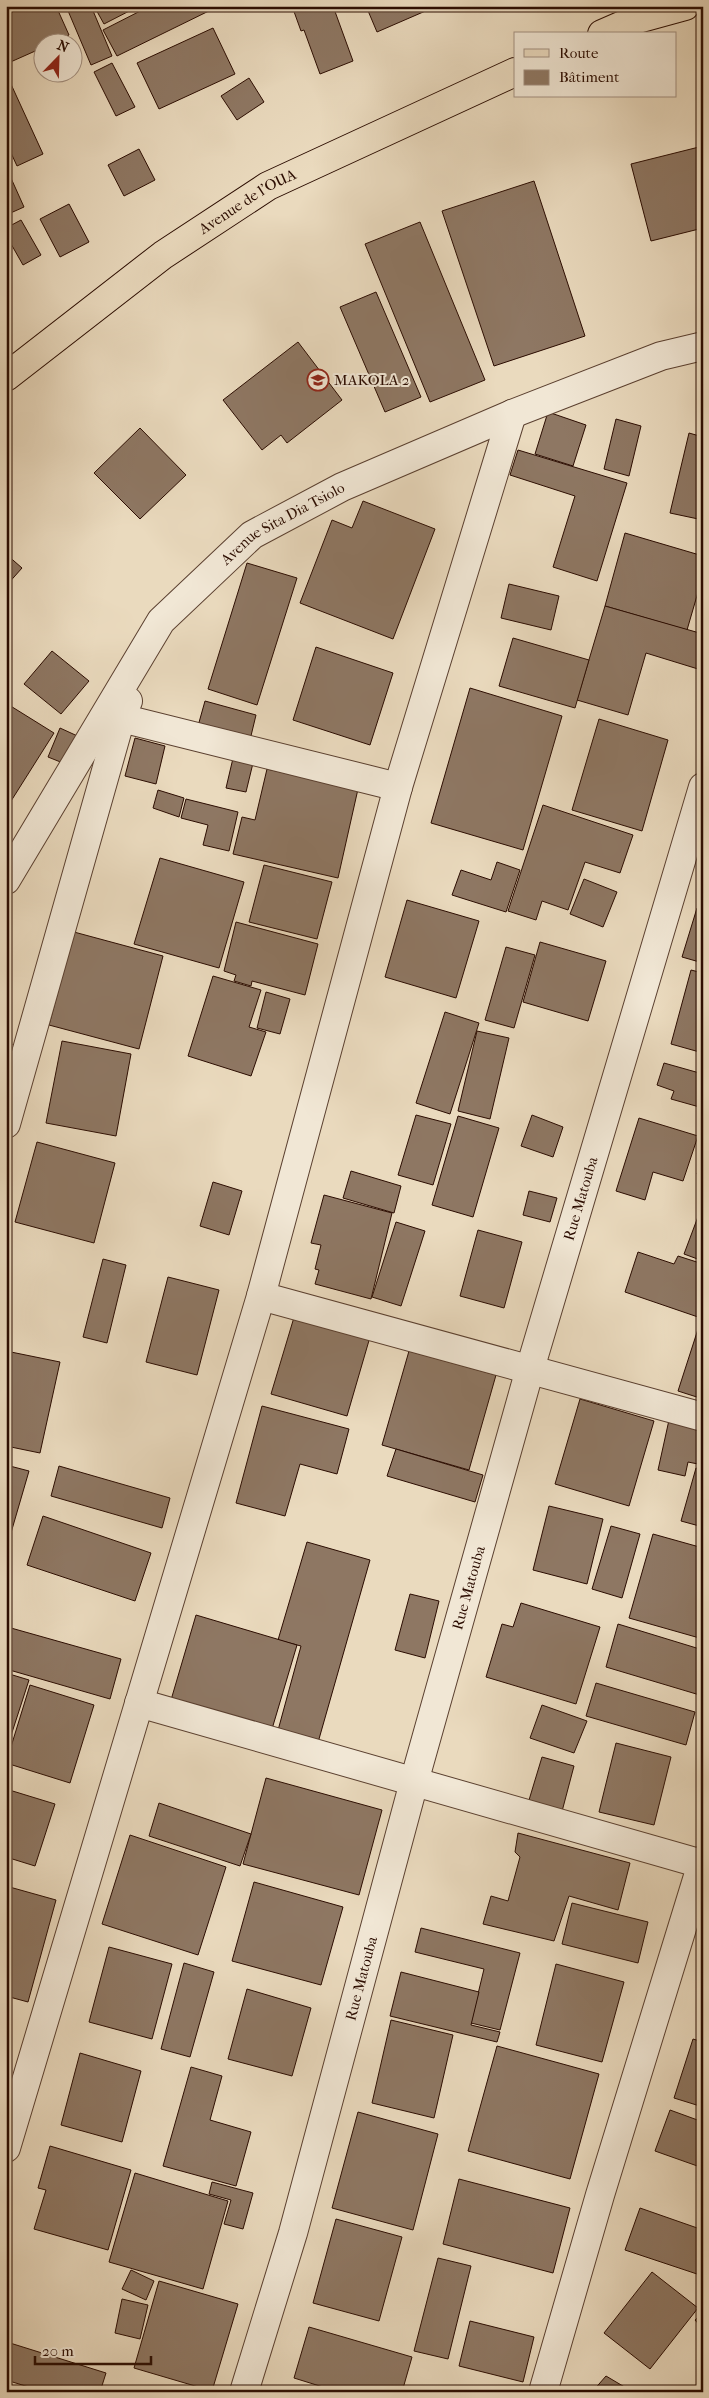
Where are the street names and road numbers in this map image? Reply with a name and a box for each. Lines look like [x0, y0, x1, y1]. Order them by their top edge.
street label: Avenue de l'OUA [195, 165, 299, 239]
street label: Avenue Sita Dia Tsiolo [216, 478, 348, 569]
street label: Rue Matouba [560, 1154, 602, 1243]
street label: Rue Matouba [448, 1543, 489, 1632]
street label: Rue Matouba [341, 1933, 381, 2022]

